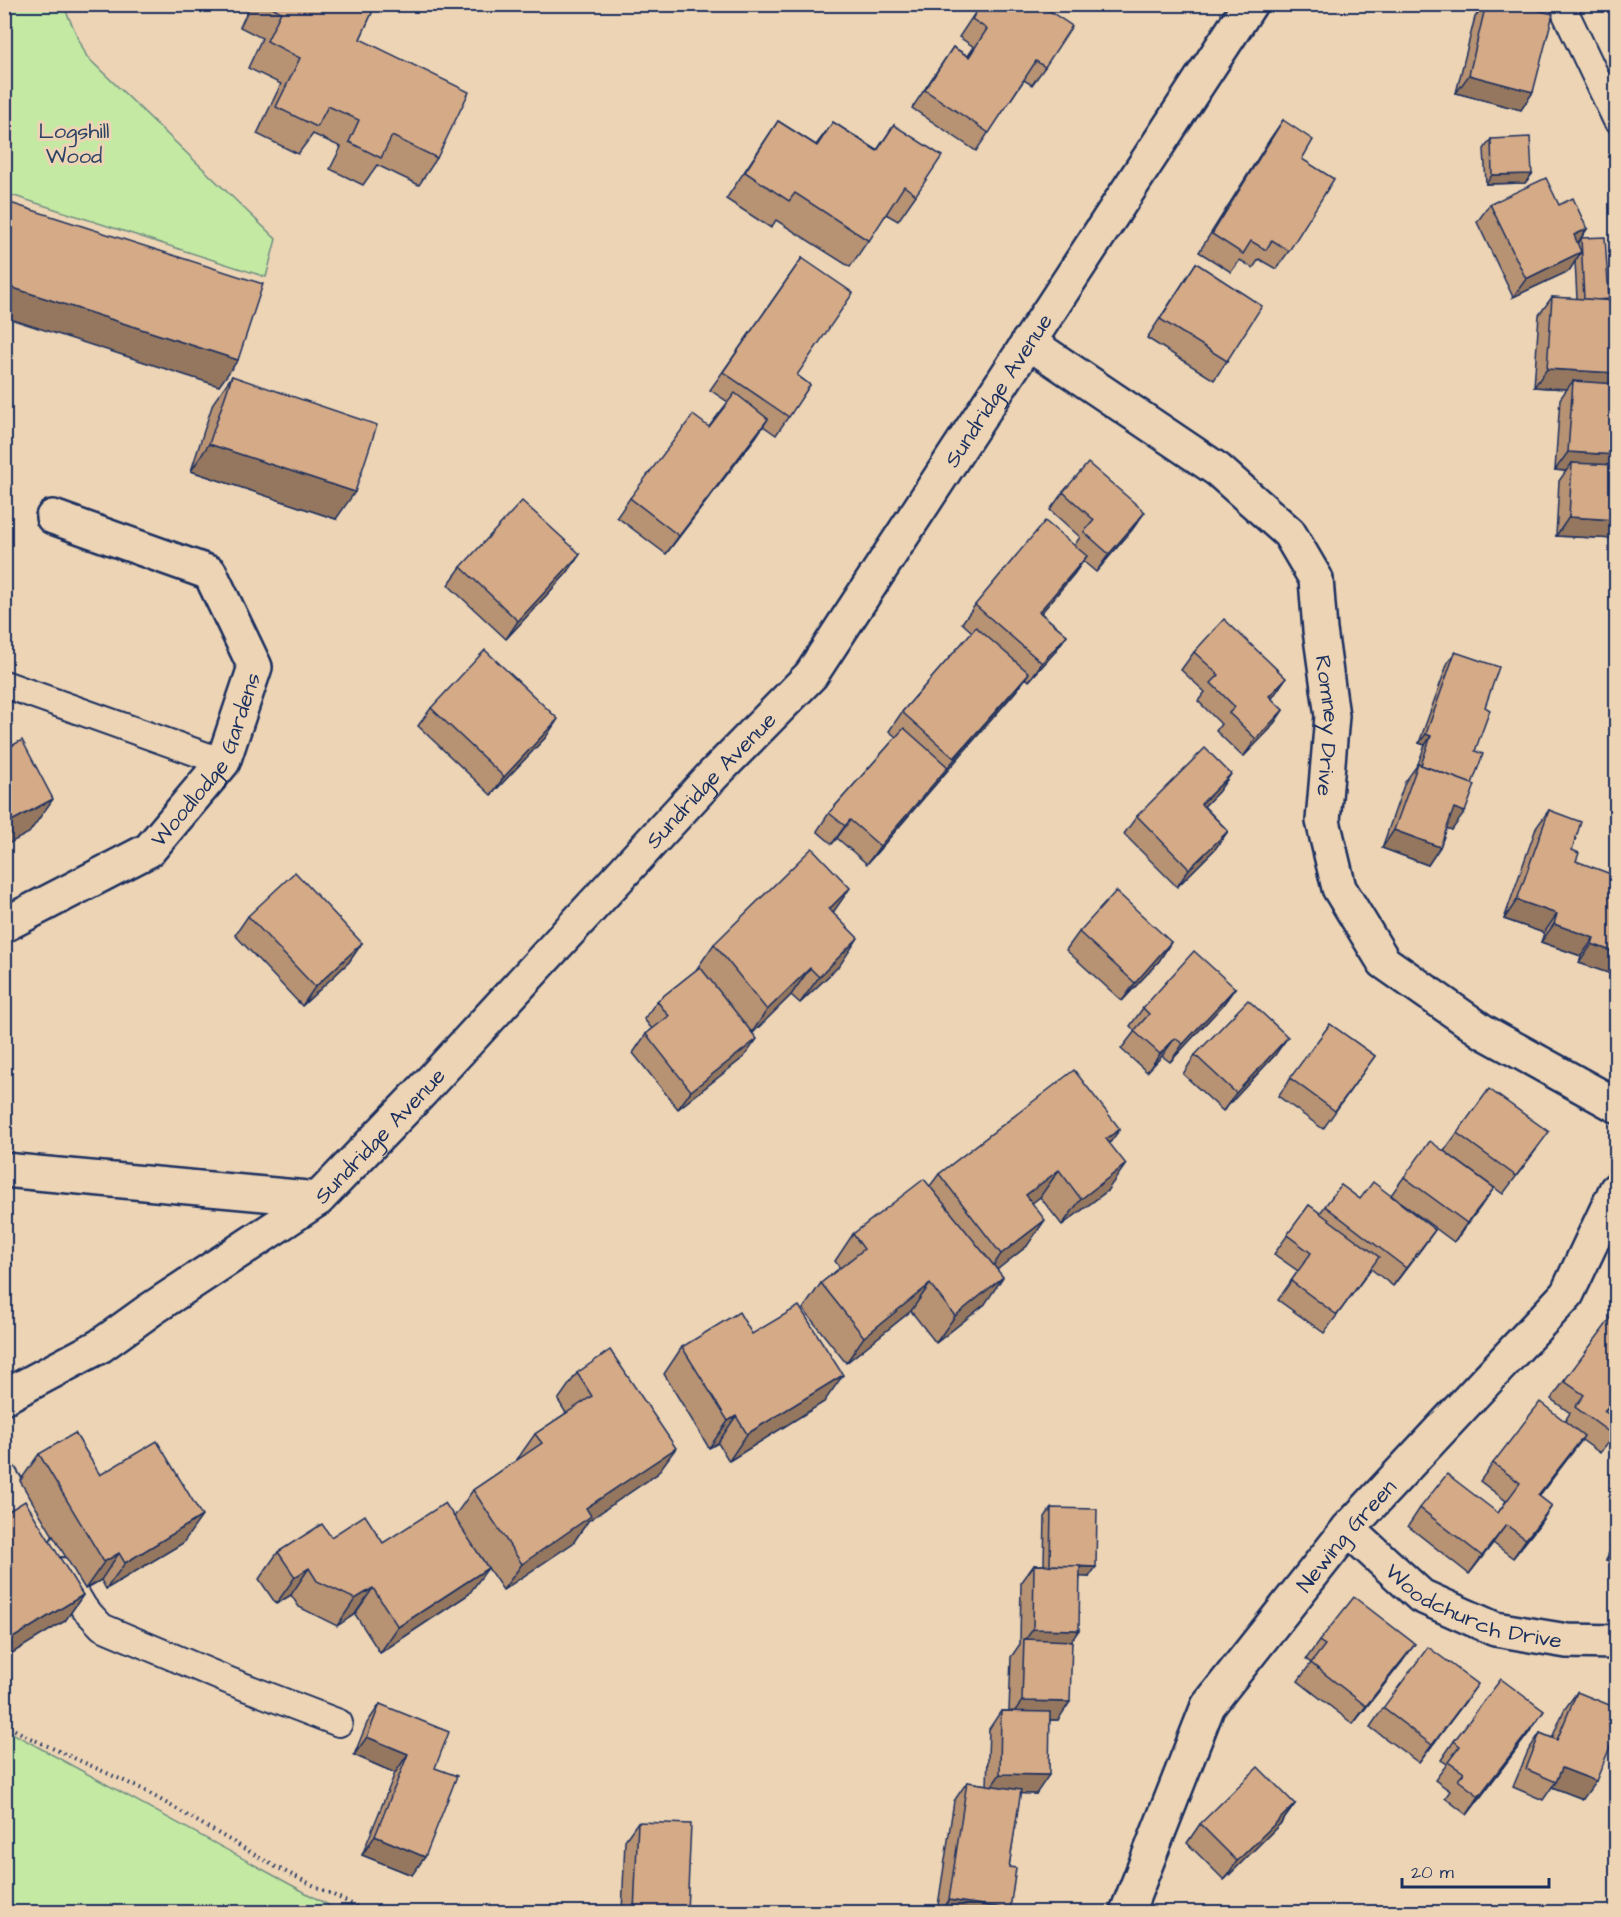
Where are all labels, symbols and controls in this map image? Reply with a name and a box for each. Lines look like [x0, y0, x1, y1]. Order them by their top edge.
park label: Logshill Wood [38, 116, 110, 172]
street label: Sundridge Avenue [937, 308, 1061, 474]
street label: Romney Drive [1307, 653, 1346, 798]
street label: Woodlodge Gardens [144, 669, 269, 854]
street label: Sundridge Avenue [639, 705, 784, 856]
street label: Sundridge Avenue [307, 1061, 453, 1211]
street label: Newing Green [1290, 1473, 1404, 1599]
street label: Woodchurch Drive [1378, 1557, 1564, 1657]
scale bar [1402, 1851, 1549, 1889]
text: 20 m [1411, 1860, 1454, 1885]

